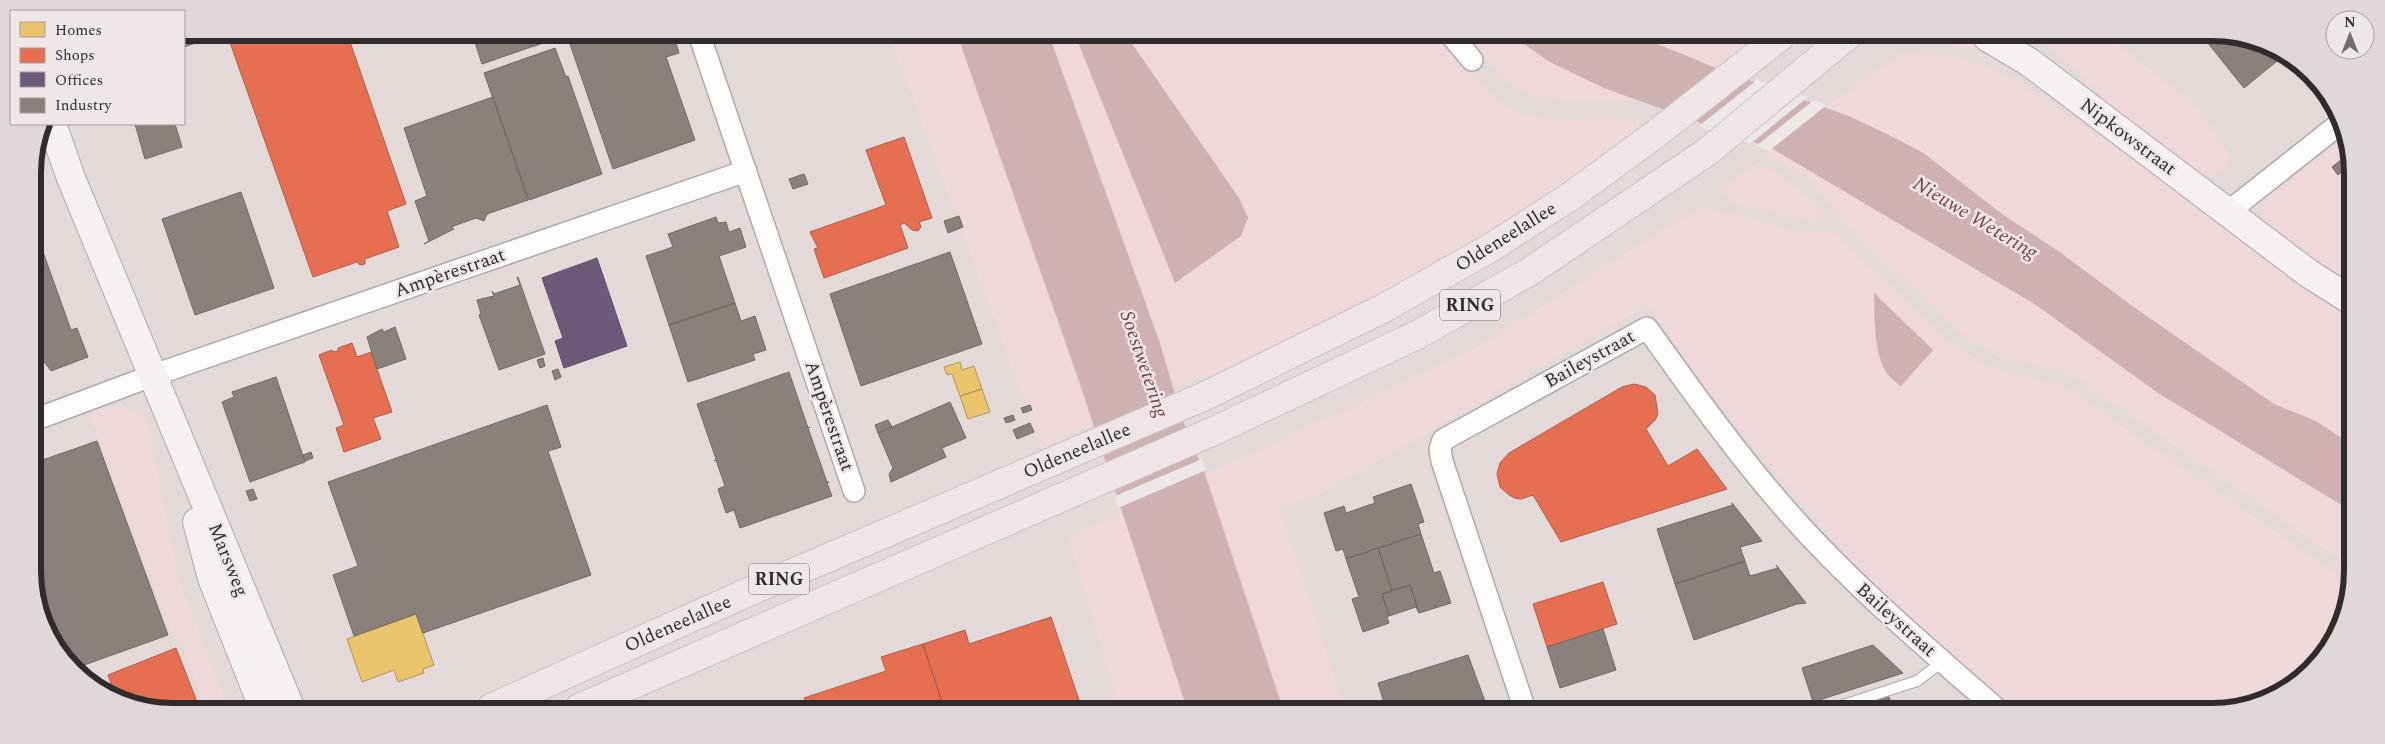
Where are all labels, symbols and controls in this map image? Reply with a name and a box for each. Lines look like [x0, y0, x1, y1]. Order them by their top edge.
legend [10, 10, 185, 125]
north arrow [2325, 10, 2375, 60]
text: N [2344, 12, 2356, 33]
text: Homes [55, 19, 102, 42]
text: Shops [55, 44, 95, 67]
text: Offices [55, 69, 103, 92]
street label: Nipkowstraat [2073, 91, 2183, 183]
text: Industry [55, 94, 112, 117]
water label: Nieuwe Wetering [1907, 169, 2044, 268]
street label: Oldeneelallee [1450, 194, 1562, 280]
street label: Ampèrestraat [391, 240, 510, 305]
road number: RING [1440, 290, 1500, 320]
water label: Soestwetering [1112, 307, 1177, 422]
street label: Baileystraat [1539, 322, 1641, 396]
street label: Ampèrestraat [797, 357, 862, 476]
street label: Oldeneelallee [1019, 415, 1135, 487]
street label: Marsweg [200, 519, 256, 601]
road number: RING [749, 564, 809, 594]
street label: Baileystraat [1849, 576, 1943, 664]
street label: Oldeneelallee [620, 587, 736, 661]

